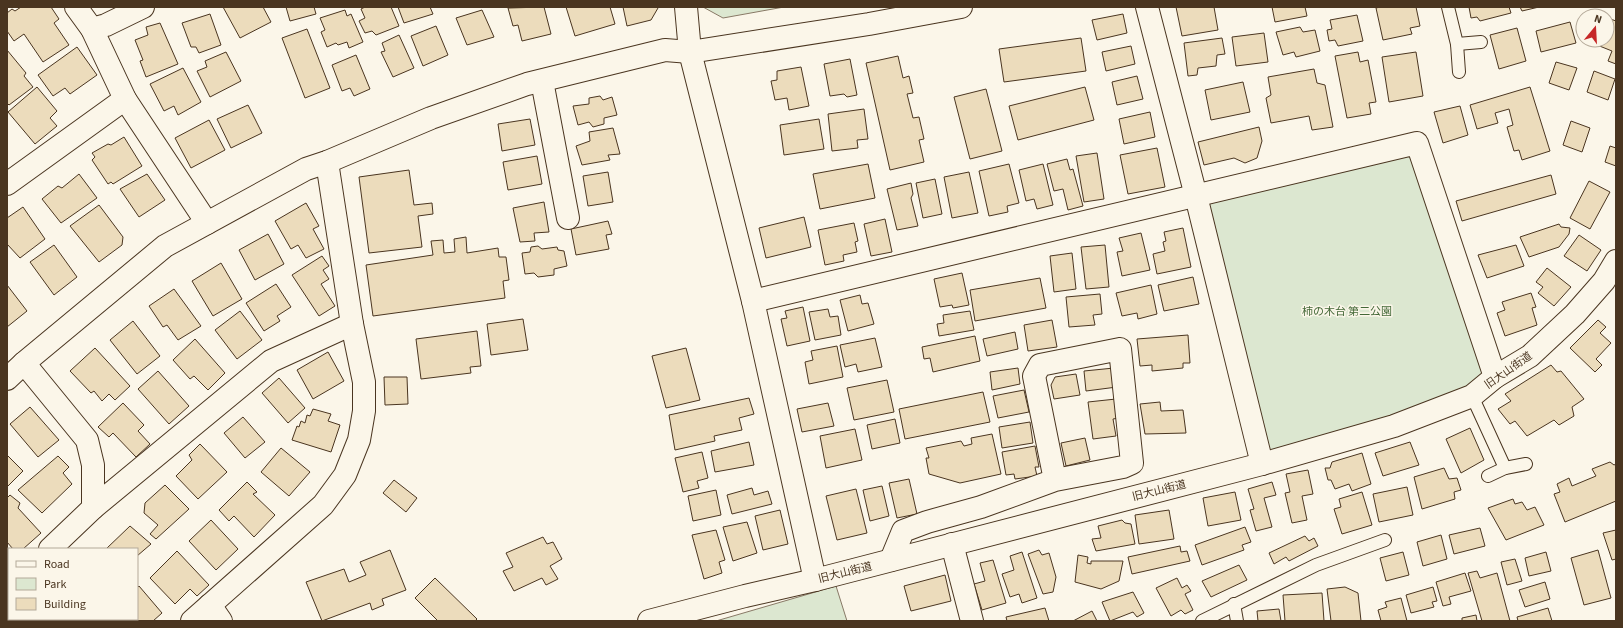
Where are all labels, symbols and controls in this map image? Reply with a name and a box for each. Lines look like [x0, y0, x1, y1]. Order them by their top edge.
north arrow [1575, 8, 1615, 48]
text: N [1592, 11, 1604, 27]
park label: 柿の木台 第二公園 [1302, 304, 1392, 319]
street label: 旧大山街道 [1481, 348, 1535, 392]
street label: 旧大山街道 [1131, 477, 1188, 504]
legend [8, 548, 138, 620]
text: Road [44, 556, 70, 573]
street label: 旧大山街道 [817, 559, 874, 586]
text: Park [44, 576, 66, 593]
text: Building [44, 596, 86, 613]

